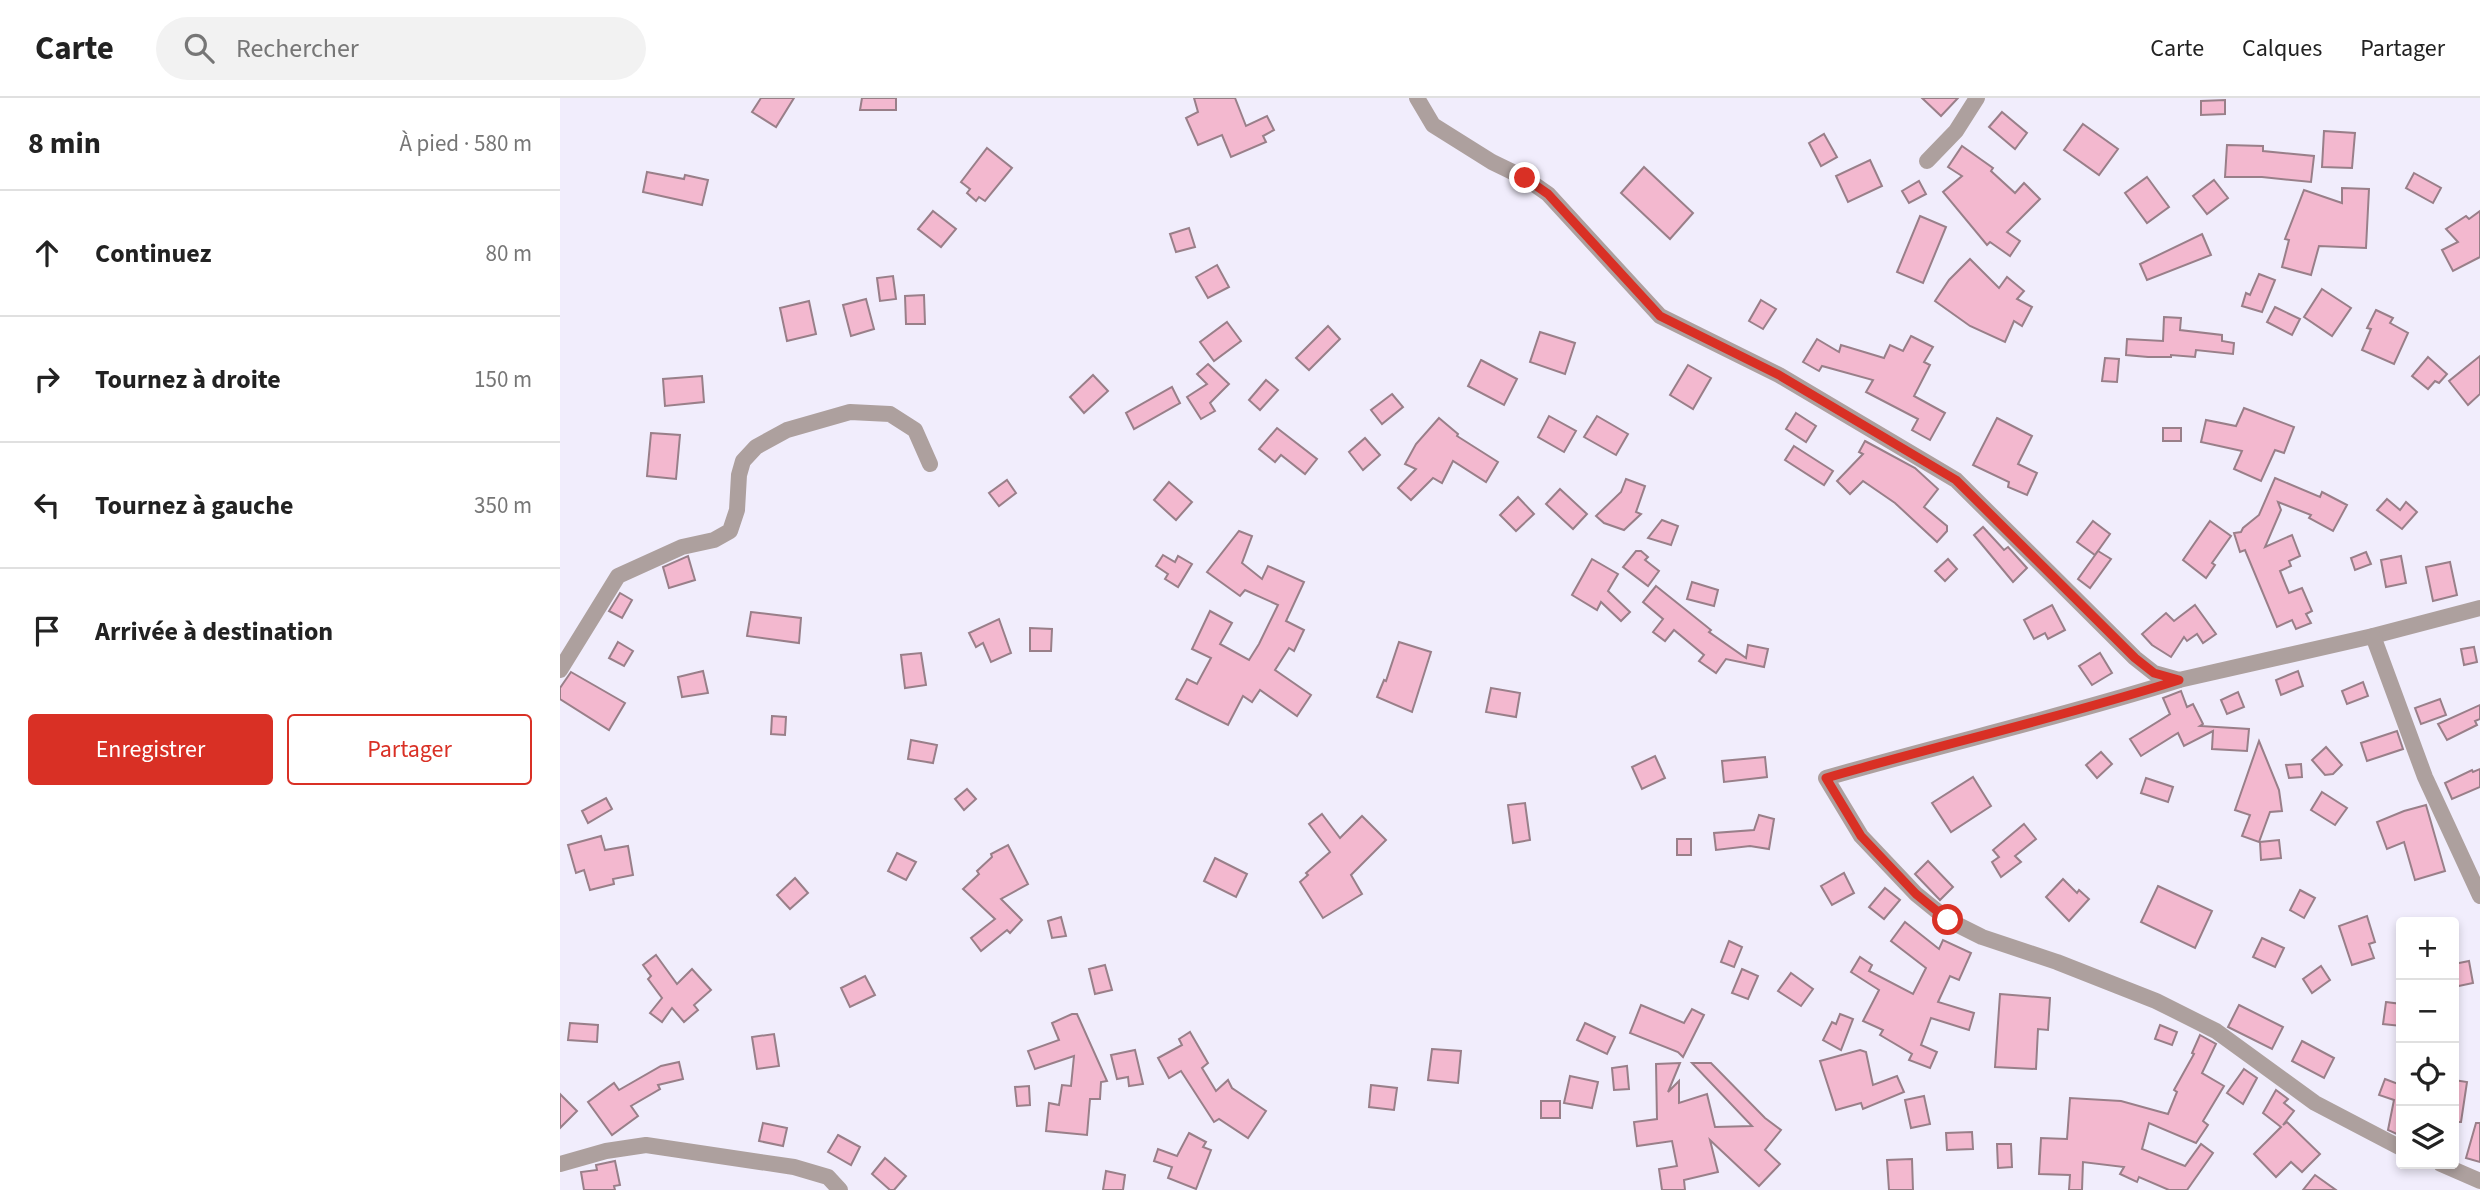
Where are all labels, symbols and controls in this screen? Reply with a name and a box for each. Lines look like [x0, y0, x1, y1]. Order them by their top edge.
search box [156, 17, 646, 80]
text: Carte [35, 25, 114, 72]
icon: search [180, 29, 218, 67]
text: Rechercher [236, 30, 359, 67]
text: Carte [2150, 31, 2204, 66]
text: Calques [2242, 31, 2322, 66]
text: Partager [2360, 31, 2445, 66]
text: 8 min [28, 122, 101, 165]
text: À pied · 580 m [399, 127, 532, 160]
route end [1509, 162, 1540, 193]
icon: ahead [28, 234, 66, 272]
text: Continuez [95, 235, 211, 272]
text: 80 m [485, 237, 532, 270]
icon: right [28, 360, 66, 398]
text: Tournez à droite [95, 361, 281, 398]
text: 150 m [474, 363, 532, 396]
icon: left [28, 486, 66, 524]
text: Tournez à gauche [95, 487, 294, 524]
text: 350 m [474, 489, 532, 522]
icon: arrive [28, 612, 66, 650]
text: Arrivée à destination [95, 613, 333, 650]
button: Enregistrer [28, 714, 273, 785]
button: Partager [287, 714, 532, 785]
route start [1932, 904, 1963, 935]
map controls [2396, 917, 2459, 1169]
button: + [2396, 917, 2459, 980]
button: − [2396, 980, 2459, 1043]
button: locate [2396, 1043, 2459, 1106]
button: layers [2396, 1106, 2459, 1169]

